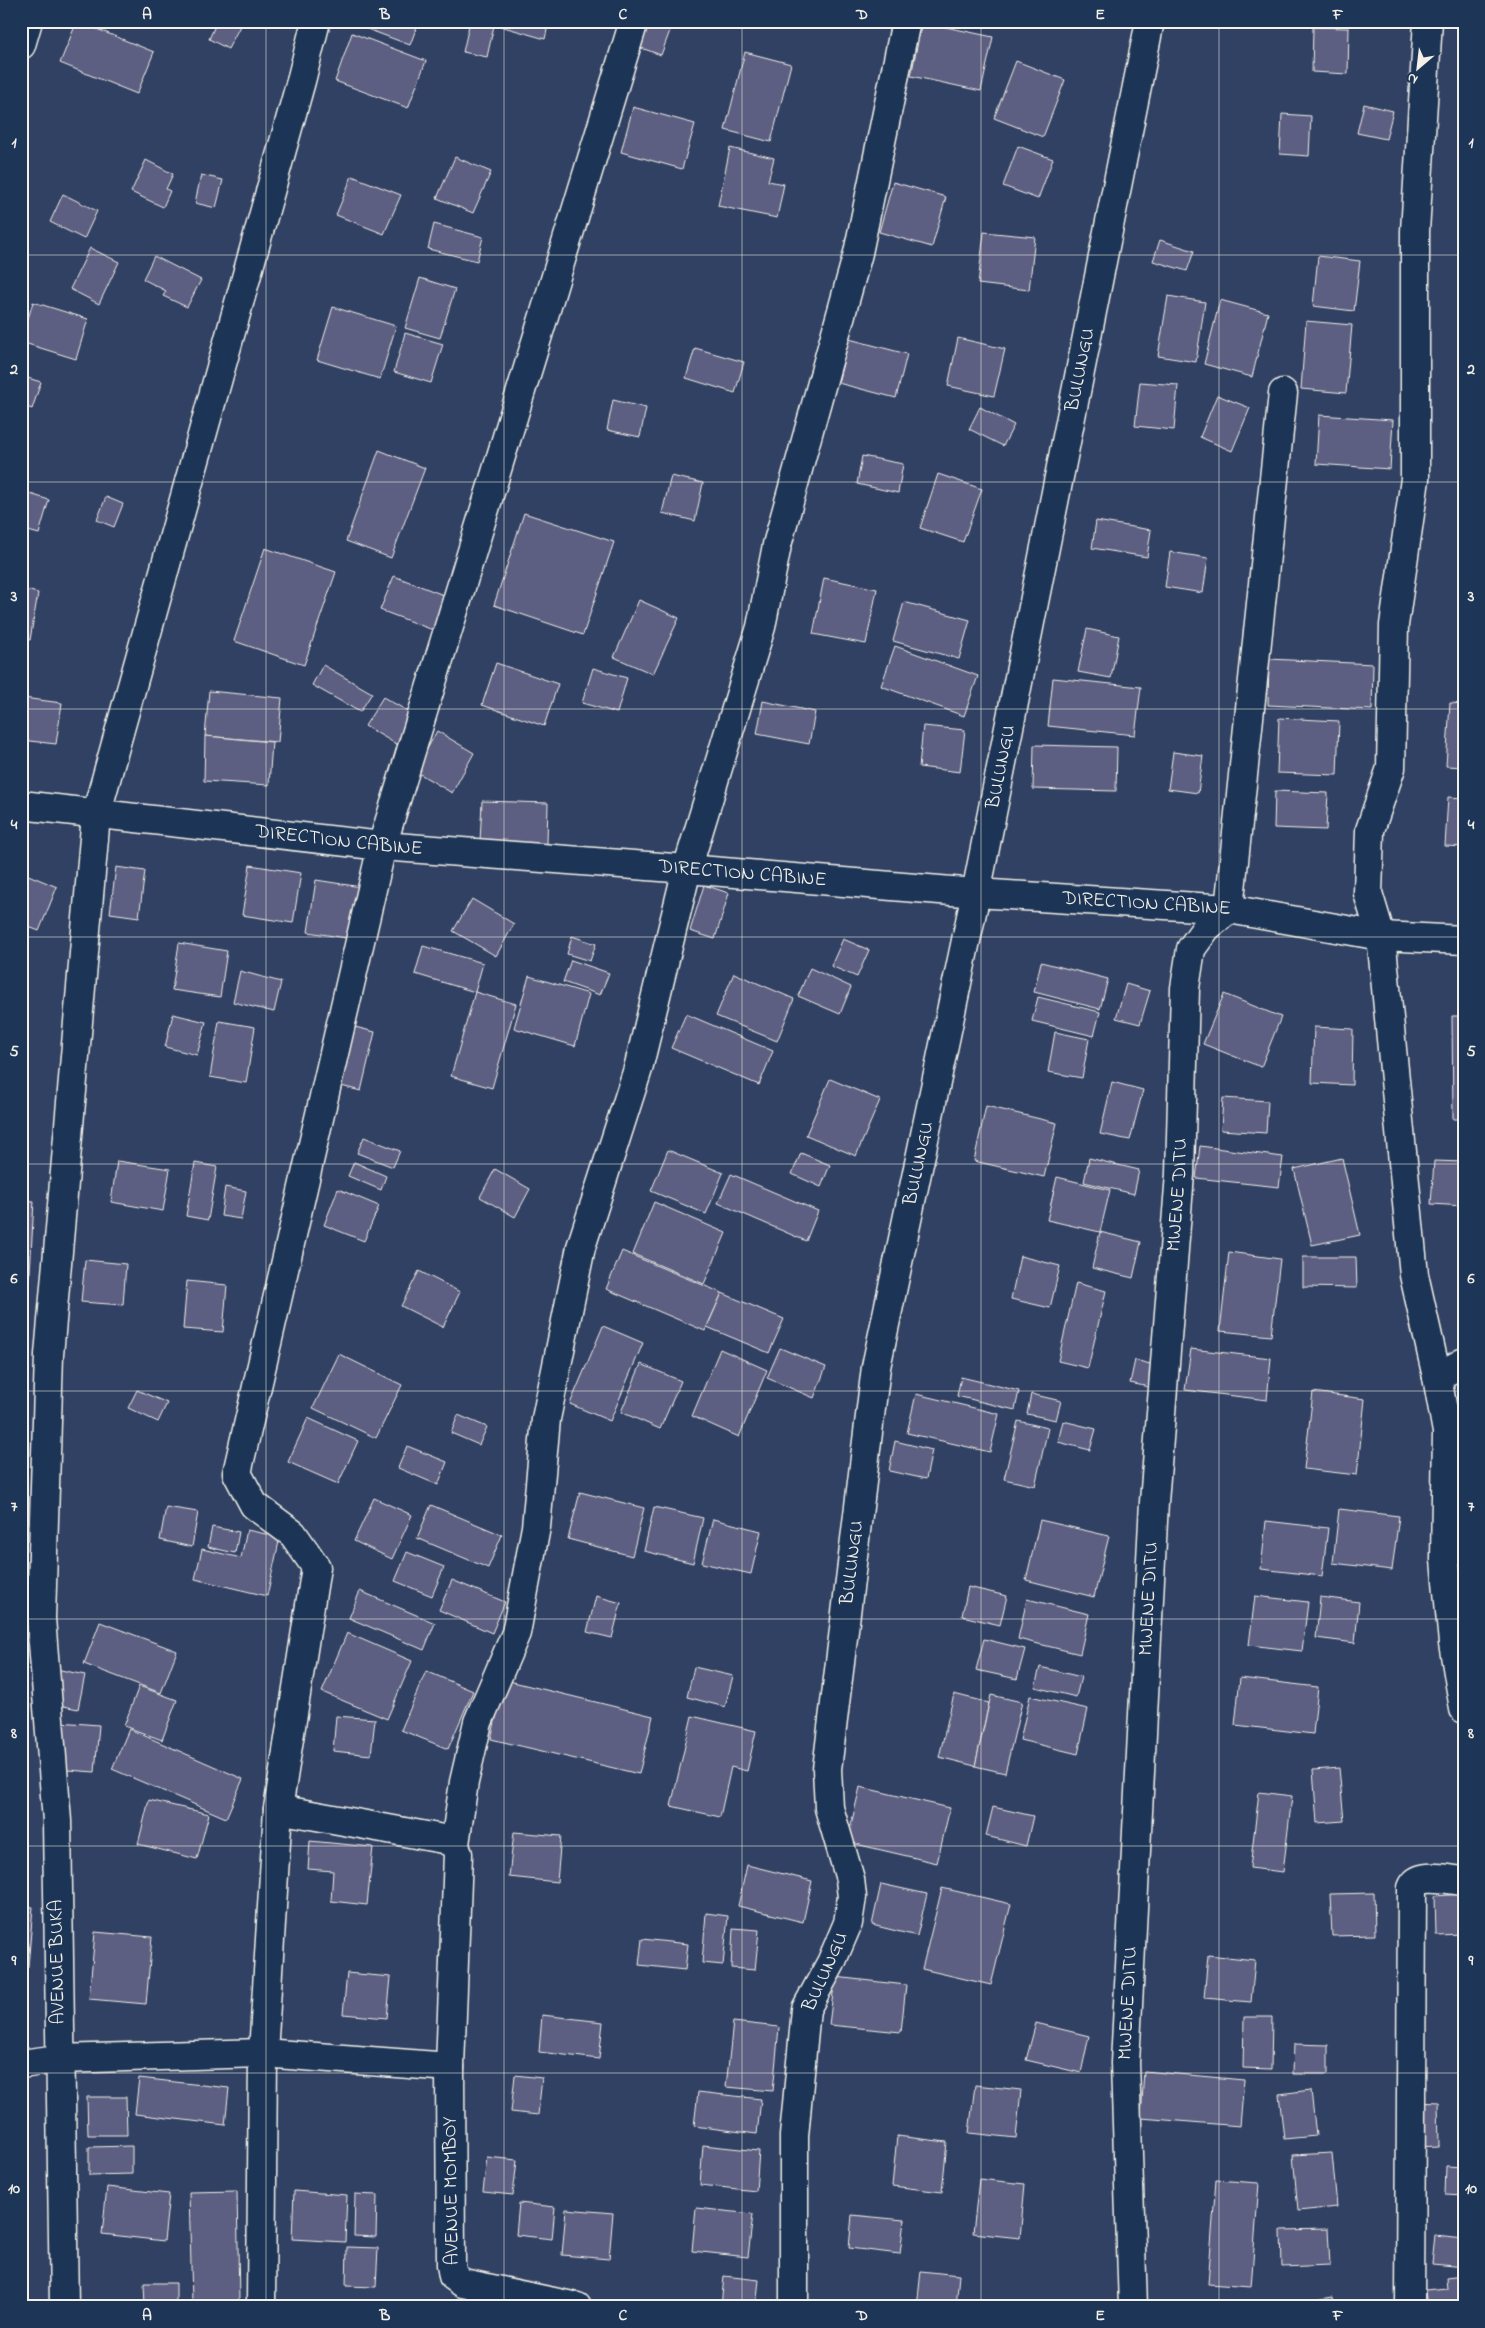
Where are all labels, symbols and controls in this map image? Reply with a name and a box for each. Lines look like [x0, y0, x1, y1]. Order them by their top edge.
text: A [142, 3, 152, 27]
text: B [379, 3, 391, 27]
text: C [619, 3, 628, 27]
text: D [855, 3, 868, 27]
text: E [1095, 3, 1105, 27]
text: F [1332, 3, 1344, 27]
north arrow [1392, 42, 1442, 92]
text: N [1403, 67, 1422, 90]
text: 1 [11, 131, 17, 155]
text: 1 [1468, 131, 1474, 155]
street label: BULUNGU [1058, 325, 1103, 415]
text: 2 [9, 358, 18, 382]
text: 2 [1466, 358, 1475, 382]
text: 3 [10, 585, 18, 609]
text: 3 [1467, 585, 1475, 609]
street label: BULUNGU [978, 722, 1024, 812]
text: 4 [10, 813, 18, 837]
text: 4 [1467, 813, 1475, 837]
street label: DIRECTION CABINE [253, 817, 424, 864]
street label: DIRECTION CABINE [657, 852, 828, 895]
street label: DIRECTION CABINE [1060, 884, 1231, 924]
text: 5 [9, 1040, 19, 1064]
text: 5 [1466, 1040, 1476, 1064]
street label: BULUNGU [896, 1119, 942, 1209]
street label: MWENE DITU [1159, 1138, 1195, 1253]
text: 6 [9, 1267, 18, 1291]
text: 6 [1466, 1267, 1475, 1291]
text: 7 [11, 1495, 18, 1519]
text: 7 [1468, 1495, 1475, 1519]
street label: BULUNGU [833, 1519, 872, 1607]
street label: MWENE DITU [1132, 1541, 1166, 1656]
text: 8 [10, 1722, 17, 1746]
text: 8 [1467, 1722, 1474, 1746]
street label: AVENUE BUKA [42, 1899, 74, 2025]
street label: BULUNGU [795, 1927, 856, 2018]
street label: MWENE DITU [1111, 1946, 1146, 2061]
text: 9 [11, 1949, 17, 1973]
text: 9 [1468, 1949, 1474, 1973]
street label: AVENUE MOMBOY [436, 2116, 468, 2266]
text: 10 [8, 2177, 20, 2201]
text: 10 [1465, 2177, 1477, 2201]
text: A [142, 2304, 152, 2328]
text: B [379, 2304, 391, 2328]
text: C [619, 2304, 628, 2328]
text: D [855, 2304, 868, 2328]
text: E [1095, 2304, 1105, 2328]
text: F [1332, 2304, 1344, 2328]

